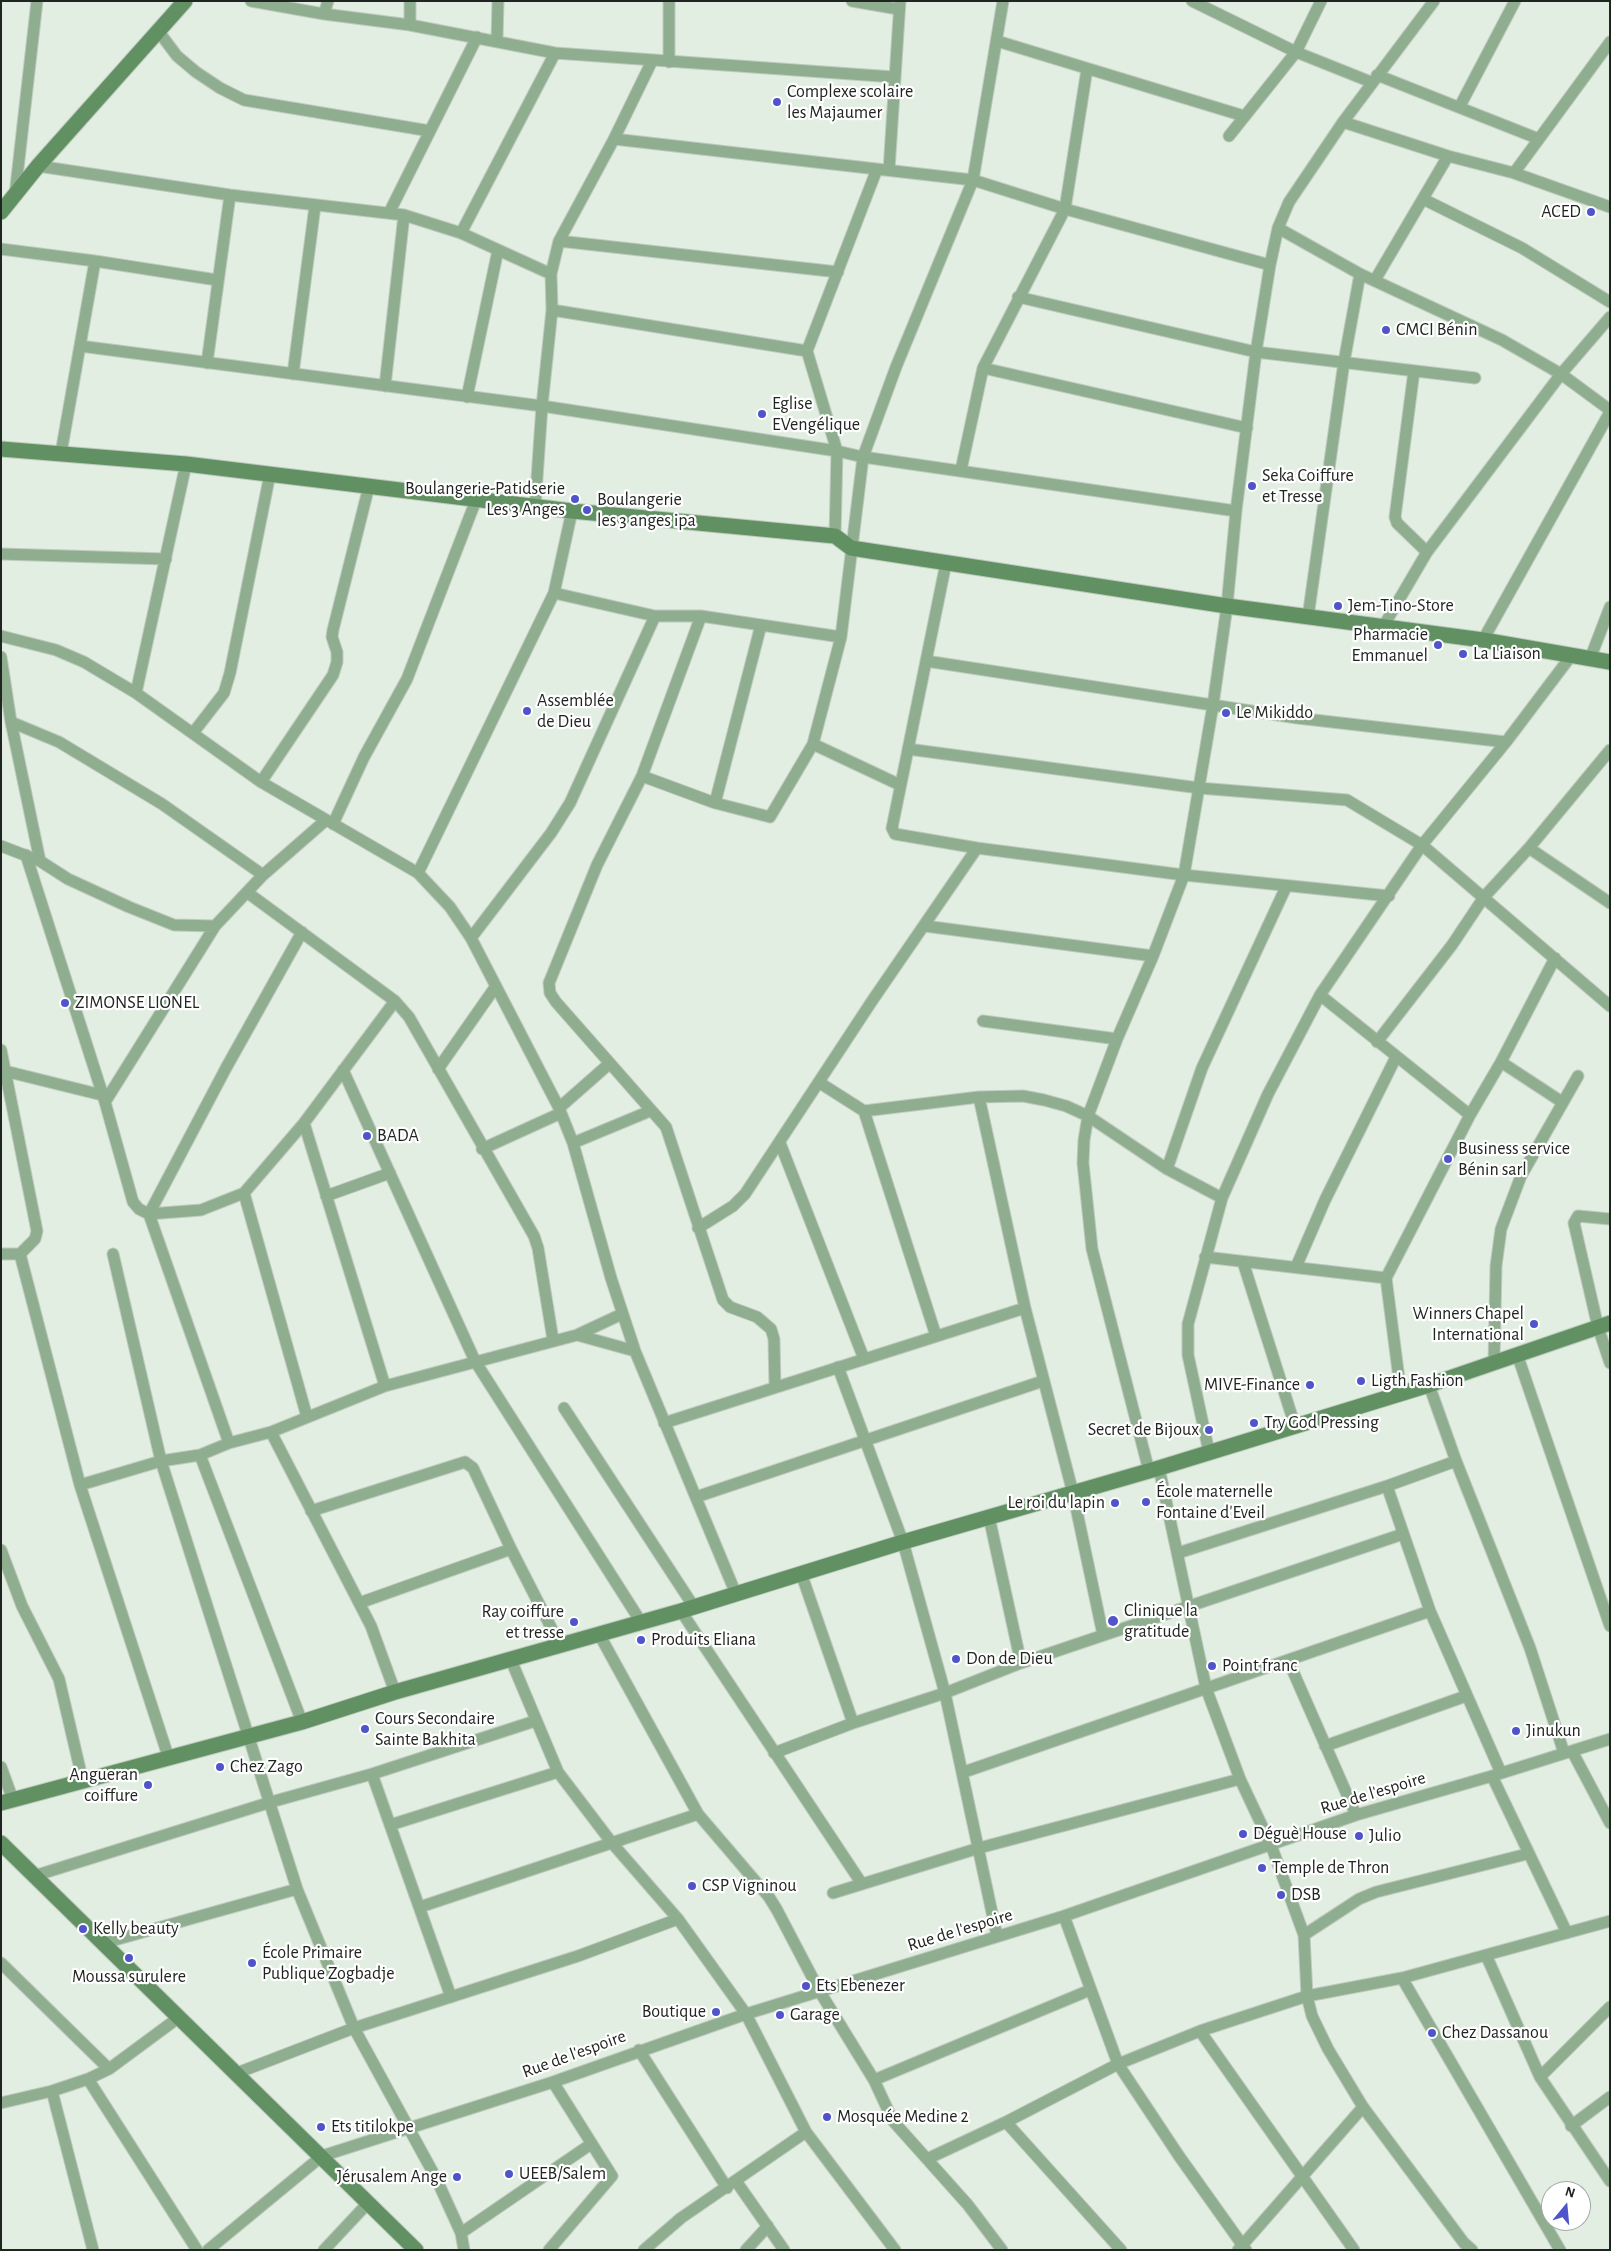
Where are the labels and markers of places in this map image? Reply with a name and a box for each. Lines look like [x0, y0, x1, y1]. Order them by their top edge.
place label: Complexe scolaire les Majaumer [787, 81, 913, 124]
marker: Complexe scolaire les Majaumer [771, 96, 783, 108]
place label: ACED [1541, 201, 1581, 223]
marker: ACED [1585, 206, 1597, 218]
place label: CMCI Bénin [1396, 319, 1477, 341]
marker: CMCI Bénin [1380, 324, 1392, 336]
place label: Eglise EVengélique [772, 393, 860, 436]
marker: Eglise EVengélique [756, 408, 768, 420]
place label: Seka Coiffure et Tresse [1262, 465, 1354, 508]
place label: Boulangerie-Patidserie Les 3 Anges [405, 478, 565, 520]
marker: Seka Coiffure et Tresse [1246, 480, 1258, 492]
place label: Boulangerie les 3 anges ipa [597, 489, 696, 532]
marker: Boulangerie-Patidserie Les 3 Anges [569, 493, 581, 505]
marker: Boulangerie les 3 anges ipa [581, 504, 593, 516]
place label: Jem-Tino-Store [1348, 595, 1454, 617]
marker: Jem-Tino-Store [1332, 600, 1344, 612]
place label: Pharmacie Emmanuel [1352, 624, 1428, 666]
marker: Pharmacie Emmanuel [1432, 639, 1444, 651]
place label: La Liaison [1473, 643, 1541, 665]
marker: La Liaison [1457, 648, 1469, 660]
place label: Assemblée de Dieu [537, 690, 614, 732]
place label: Le Mikiddo [1236, 702, 1313, 724]
marker: Assemblée de Dieu [521, 705, 533, 717]
marker: Le Mikiddo [1220, 707, 1232, 719]
place label: ZIMONSE LIONEL [75, 992, 199, 1014]
marker: ZIMONSE LIONEL [59, 997, 71, 1009]
place label: BADA [377, 1125, 419, 1147]
marker: BADA [361, 1130, 373, 1142]
place label: Business service Bénin sarl [1458, 1138, 1570, 1180]
marker: Business service Bénin sarl [1442, 1153, 1454, 1165]
place label: Winners Chapel International [1412, 1303, 1524, 1346]
marker: Winners Chapel International [1528, 1318, 1540, 1330]
place label: Ligth Fashion [1371, 1370, 1464, 1392]
place label: MIVE-Finance [1204, 1374, 1300, 1396]
marker: Ligth Fashion [1355, 1375, 1367, 1387]
marker: MIVE-Finance [1304, 1379, 1316, 1391]
place label: Try God Pressing [1264, 1412, 1379, 1434]
marker: Try God Pressing [1248, 1417, 1260, 1429]
place label: Secret de Bijoux [1088, 1419, 1199, 1441]
marker: Secret de Bijoux [1203, 1424, 1215, 1436]
place label: École maternelle Fontaine d'Eveil [1156, 1481, 1273, 1524]
place label: Le roi du lapin [1007, 1492, 1105, 1514]
marker: École maternelle Fontaine d'Eveil [1140, 1496, 1152, 1508]
marker: Le roi du lapin [1109, 1497, 1121, 1509]
place label: Clinique la gratitude [1124, 1600, 1198, 1642]
place label: Ray coiffure et tresse [482, 1601, 564, 1644]
marker: Clinique la gratitude [1106, 1614, 1120, 1628]
marker: Ray coiffure et tresse [568, 1616, 580, 1628]
place label: Produits Eliana [651, 1629, 756, 1651]
marker: Produits Eliana [635, 1634, 647, 1646]
place label: Don de Dieu [966, 1648, 1053, 1670]
marker: Don de Dieu [950, 1653, 962, 1665]
place label: Point franc [1222, 1655, 1297, 1677]
marker: Point franc [1206, 1660, 1218, 1672]
place label: Cours Secondaire Sainte Bakhita [375, 1708, 495, 1750]
place label: Jinukun [1526, 1720, 1581, 1742]
marker: Cours Secondaire Sainte Bakhita [359, 1723, 371, 1735]
marker: Jinukun [1510, 1725, 1522, 1737]
place label: Chez Zago [230, 1756, 303, 1778]
marker: Chez Zago [214, 1761, 226, 1773]
place label: Angueran coiffure [69, 1764, 138, 1806]
marker: Angueran coiffure [142, 1779, 154, 1791]
place label: Déguè House [1253, 1823, 1347, 1845]
place label: Julio [1369, 1825, 1401, 1847]
marker: Déguè House [1237, 1828, 1249, 1840]
marker: Julio [1353, 1830, 1365, 1842]
place label: Temple de Thron [1272, 1857, 1389, 1879]
marker: Temple de Thron [1256, 1862, 1268, 1874]
place label: CSP Vigninou [702, 1875, 796, 1897]
marker: CSP Vigninou [686, 1880, 698, 1892]
place label: DSB [1291, 1884, 1321, 1906]
marker: DSB [1275, 1889, 1287, 1901]
place label: Kelly beauty [93, 1918, 179, 1940]
marker: Kelly beauty [77, 1923, 89, 1935]
place label: École Primaire Publique Zogbadje [262, 1942, 395, 1985]
marker: Moussa surulere [123, 1952, 135, 1964]
marker: École Primaire Publique Zogbadje [246, 1957, 258, 1969]
place label: Moussa surulere [72, 1966, 186, 1988]
place label: Ets Ebenezer [816, 1975, 905, 1997]
marker: Ets Ebenezer [800, 1980, 812, 1992]
place label: Boutique [642, 2001, 706, 2023]
place label: Garage [790, 2004, 840, 2026]
marker: Boutique [710, 2006, 722, 2018]
marker: Garage [774, 2009, 786, 2021]
place label: Chez Dassanou [1442, 2022, 1548, 2044]
marker: Chez Dassanou [1426, 2027, 1438, 2039]
place label: Mosquée Medine 2 [837, 2106, 969, 2128]
marker: Mosquée Medine 2 [821, 2111, 833, 2123]
place label: Ets titilokpe [331, 2116, 414, 2138]
marker: Ets titilokpe [315, 2121, 327, 2133]
place label: UEEB/Salem [519, 2163, 606, 2185]
place label: Jérusalem Ange [337, 2166, 447, 2188]
marker: UEEB/Salem [503, 2168, 515, 2180]
marker: Jérusalem Ange [451, 2171, 463, 2183]

